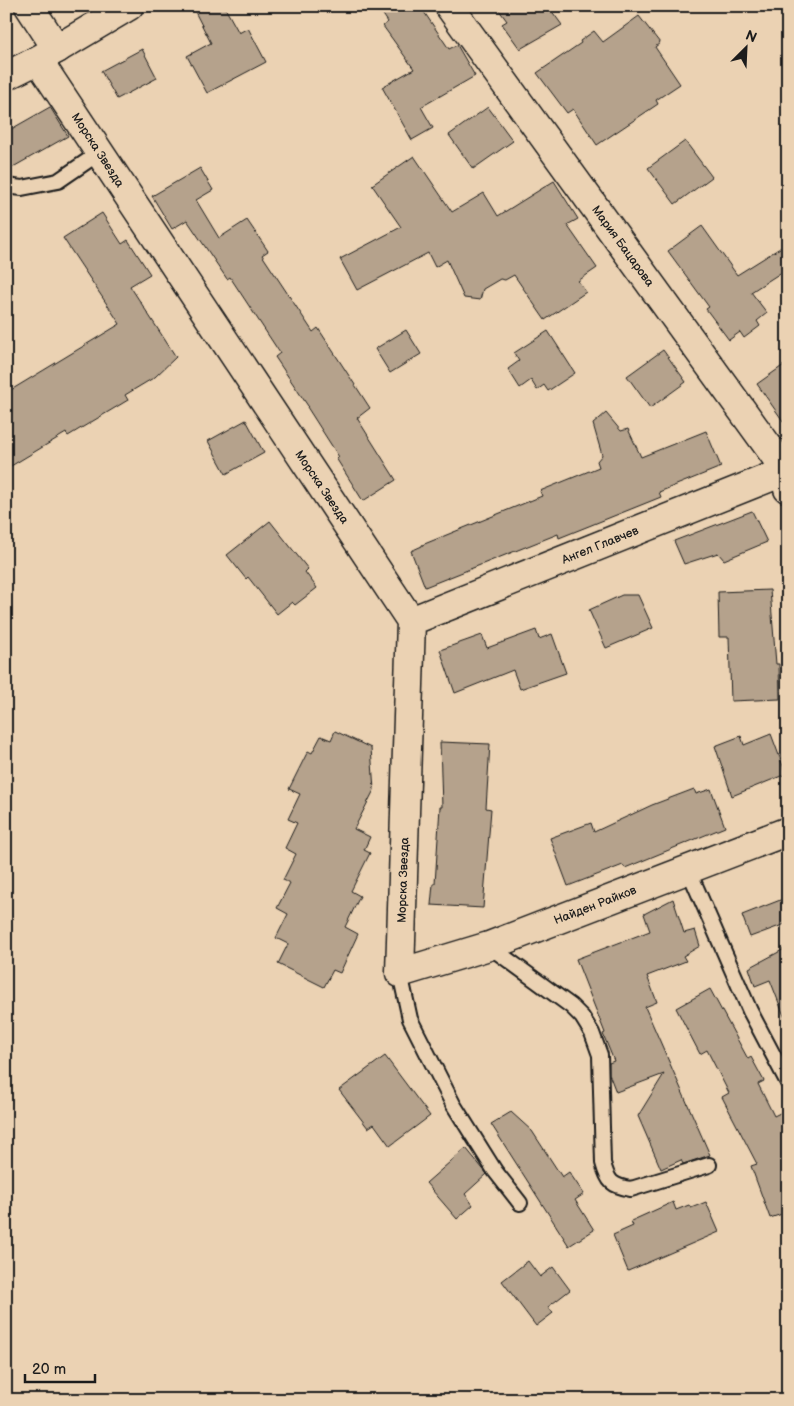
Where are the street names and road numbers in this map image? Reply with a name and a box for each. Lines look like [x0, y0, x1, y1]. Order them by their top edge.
street label: Морска Звезда [68, 110, 127, 190]
street label: Мария Бацарова [588, 203, 657, 290]
street label: Морска Звезда [291, 448, 352, 527]
street label: Ангел Главчев [559, 523, 641, 568]
street label: Морска Звезда [395, 837, 412, 923]
street label: Найден Райков [552, 883, 639, 928]

